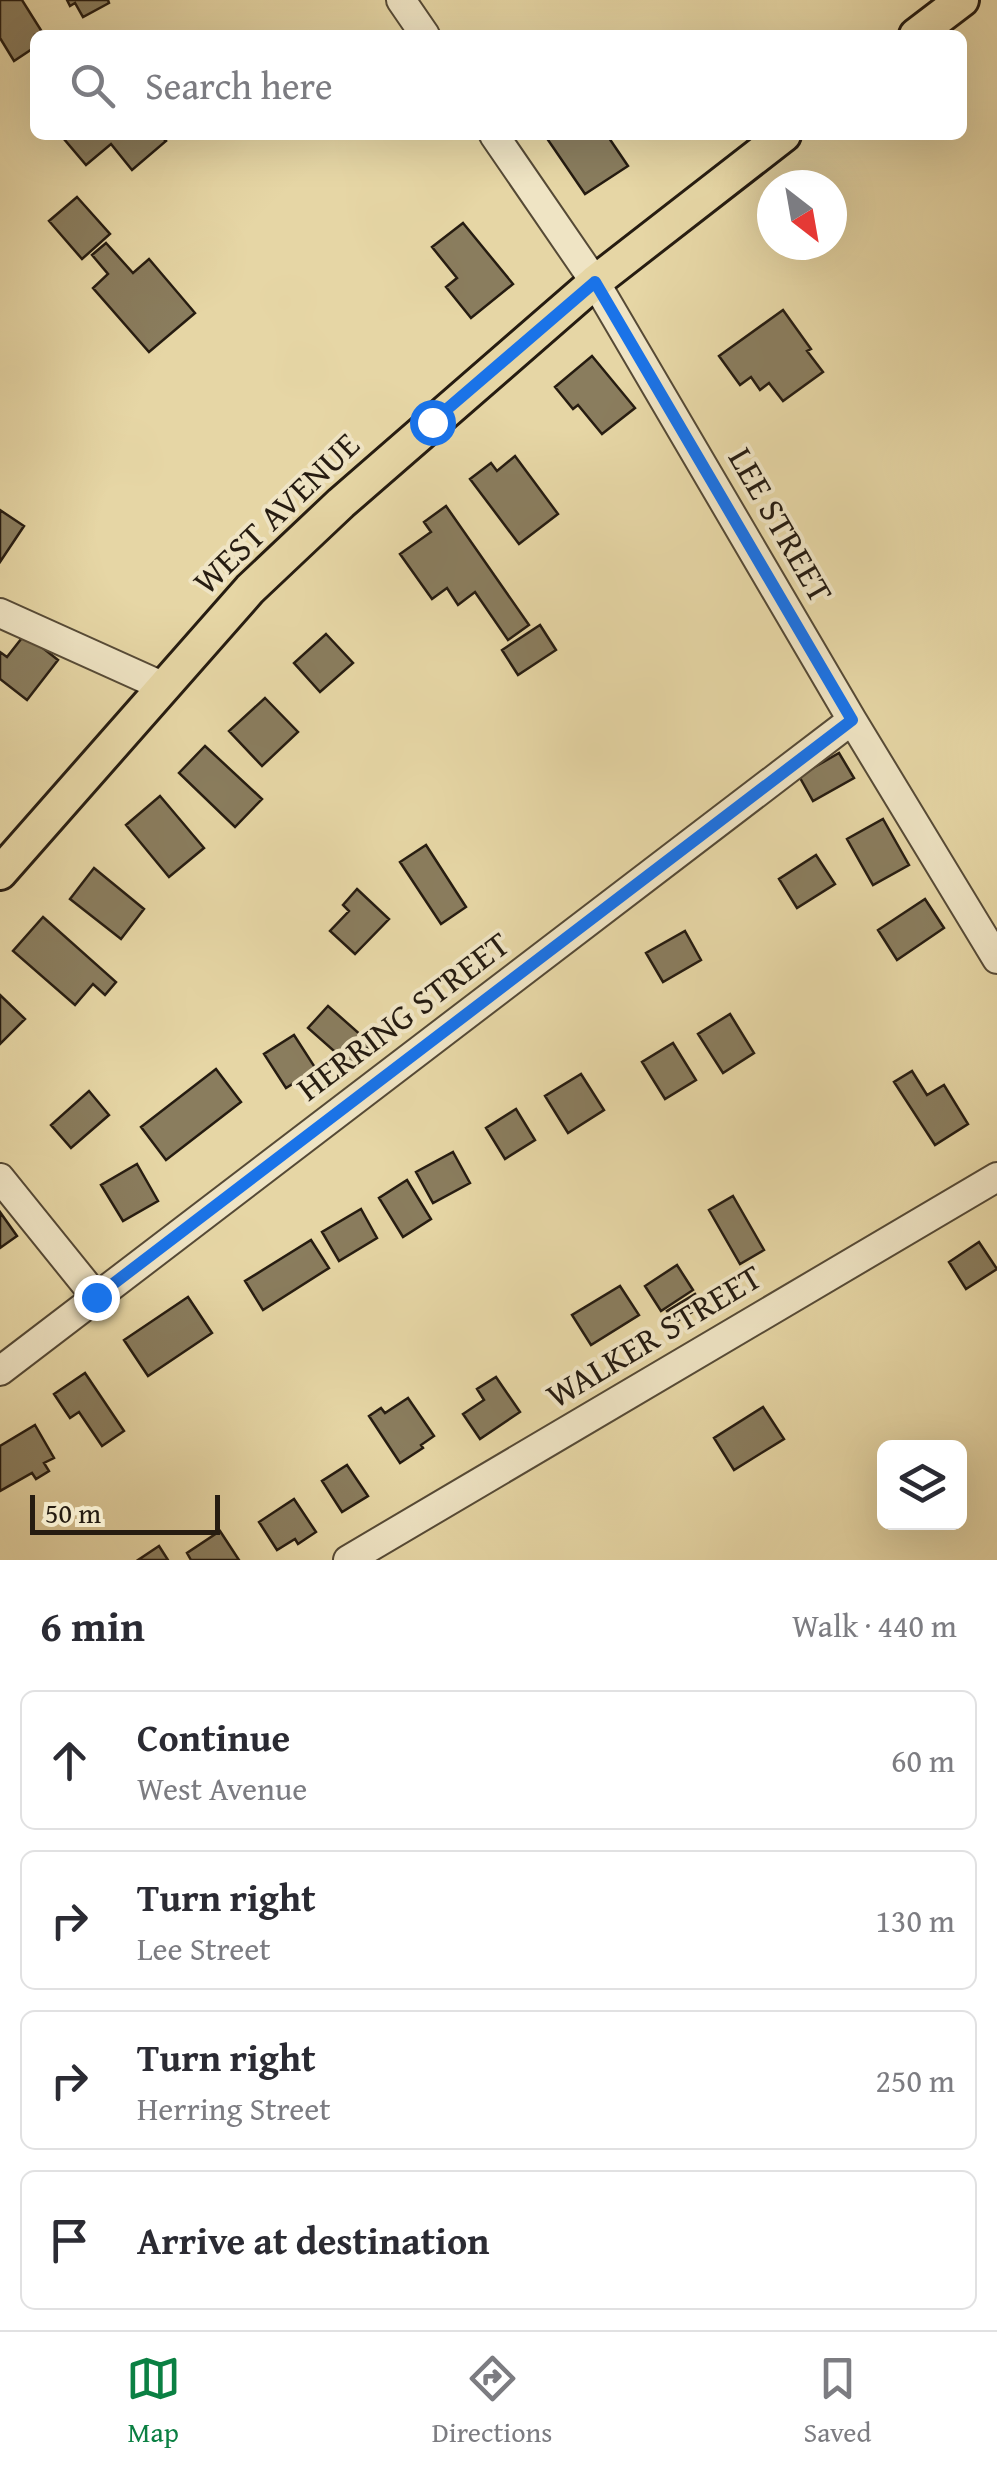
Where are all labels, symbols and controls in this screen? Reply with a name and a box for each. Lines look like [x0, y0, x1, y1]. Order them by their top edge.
search box [30, 30, 967, 140]
text: Search here [145, 57, 333, 113]
icon: search [65, 58, 120, 113]
north arrow [757, 170, 847, 260]
route start [410, 400, 456, 446]
street label: WEST AVENUE [181, 420, 371, 606]
street label: LEE STREET [716, 437, 847, 612]
street label: HERRING STREET [285, 918, 520, 1113]
street label: WALKER STREET [536, 1251, 771, 1420]
route end [74, 1275, 120, 1321]
map controls [877, 1440, 967, 1530]
button: layers [877, 1440, 967, 1530]
scale bar [30, 1490, 220, 1534]
text: 50 m [45, 1492, 101, 1533]
text: 6 min [40, 1595, 145, 1656]
text: Walk · 440 m [792, 1602, 957, 1649]
text: Continue [137, 1709, 290, 1765]
icon: ahead [42, 1733, 97, 1788]
text: 60 m [891, 1737, 955, 1784]
text: West Avenue [137, 1765, 307, 1812]
text: Turn right [137, 1869, 316, 1925]
icon: right [42, 1893, 97, 1948]
text: 130 m [876, 1897, 955, 1944]
text: Lee Street [137, 1925, 271, 1972]
text: Turn right [137, 2029, 316, 2085]
icon: right [42, 2053, 97, 2108]
text: 250 m [876, 2057, 955, 2104]
text: Herring Street [137, 2085, 331, 2132]
text: Arrive at destination [137, 2212, 490, 2268]
icon: arrive [42, 2213, 97, 2268]
tab: Map [126, 2351, 181, 2452]
tab: Directions [432, 2351, 552, 2452]
tab: Saved [804, 2351, 871, 2452]

